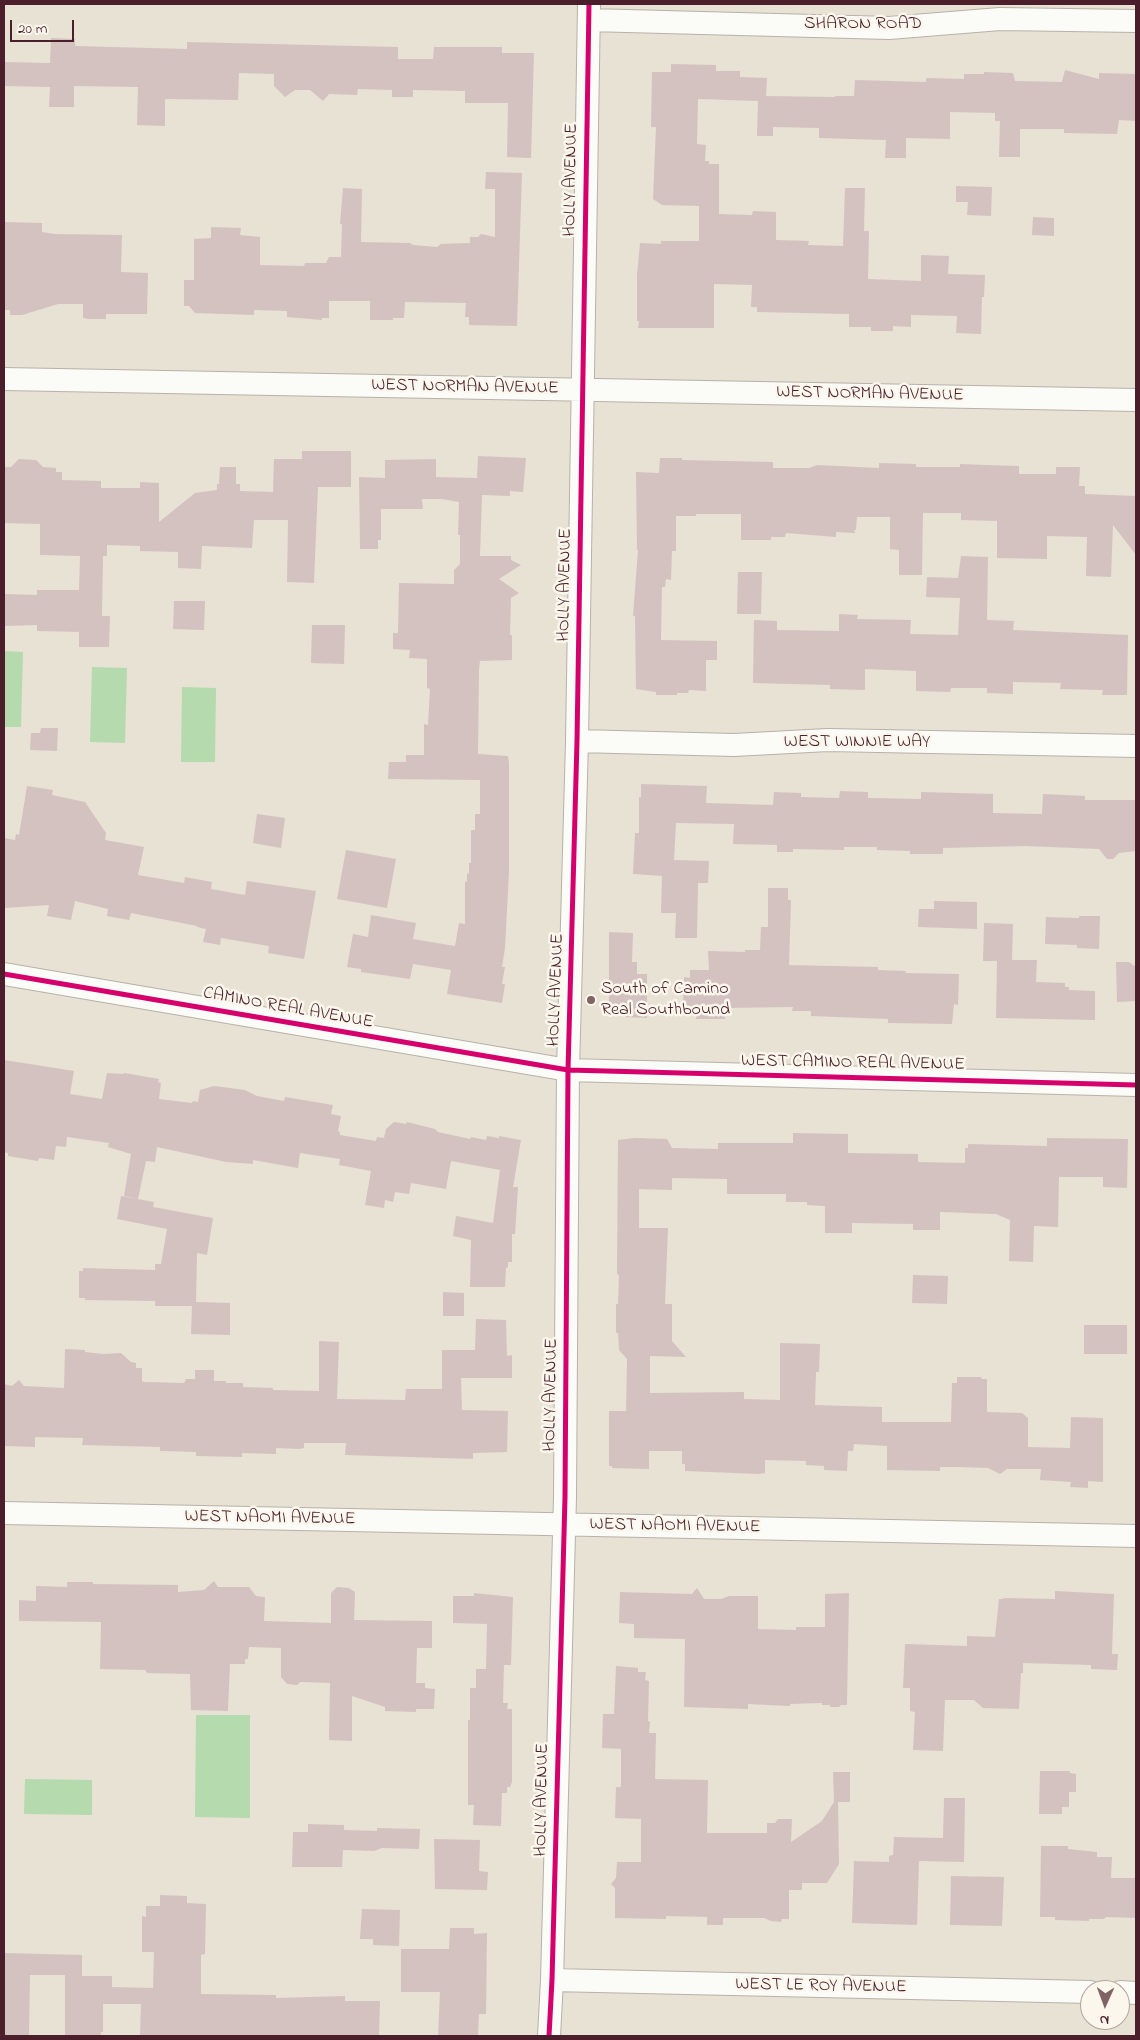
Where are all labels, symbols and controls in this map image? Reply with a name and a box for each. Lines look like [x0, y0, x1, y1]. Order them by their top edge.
scale bar [12, 10, 76, 42]
street label: SHARON ROAD [804, 14, 922, 36]
text: 20 m [18, 18, 47, 40]
street label: HOLLY AVENUE [560, 123, 584, 237]
street label: WEST NORMAN AVENUE [371, 376, 559, 400]
street label: WEST NORMAN AVENUE [776, 383, 964, 407]
street label: HOLLY AVENUE [554, 528, 578, 642]
street label: WEST WINNIE WAY [784, 732, 930, 754]
street label: HOLLY AVENUE [544, 933, 570, 1047]
place label: South of Camino Real Southbound [601, 979, 730, 1022]
street label: CAMINO REAL AVENUE [201, 983, 375, 1035]
marker: South of Camino Real Southbound [585, 994, 597, 1006]
street label: WEST CAMINO REAL AVENUE [741, 1051, 965, 1077]
street label: HOLLY AVENUE [540, 1338, 564, 1452]
street label: WEST NAOMI AVENUE [184, 1507, 356, 1531]
street label: WEST NAOMI AVENUE [589, 1515, 761, 1539]
street label: HOLLY AVENUE [531, 1743, 555, 1857]
street label: WEST LE ROY AVENUE [735, 1975, 907, 1999]
north arrow [1080, 1980, 1130, 2030]
text: N [1099, 2009, 1110, 2030]

